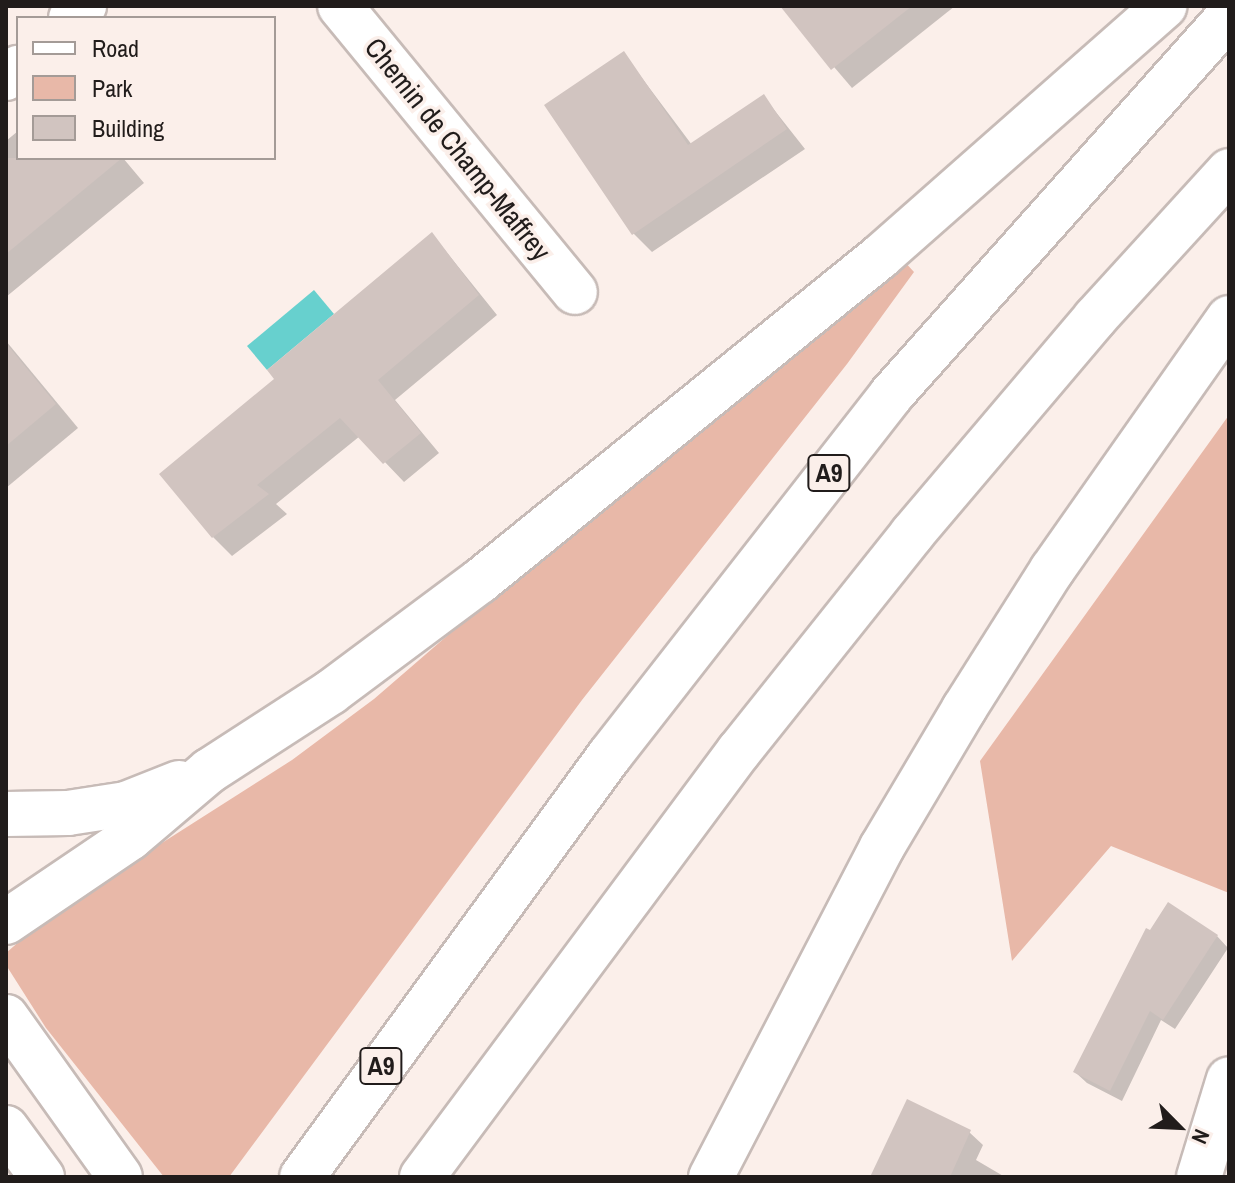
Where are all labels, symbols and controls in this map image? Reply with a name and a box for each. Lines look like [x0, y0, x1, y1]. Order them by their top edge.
legend [16, 16, 276, 160]
street label: Chemin de Champ-Maffrey [358, 31, 558, 267]
text: Road [92, 32, 139, 64]
text: Park [92, 72, 132, 104]
text: Building [92, 112, 164, 144]
road number: A9 [807, 451, 851, 495]
road number: A9 [359, 1044, 403, 1088]
north arrow [1139, 1087, 1219, 1167]
text: N [1185, 1125, 1217, 1149]

